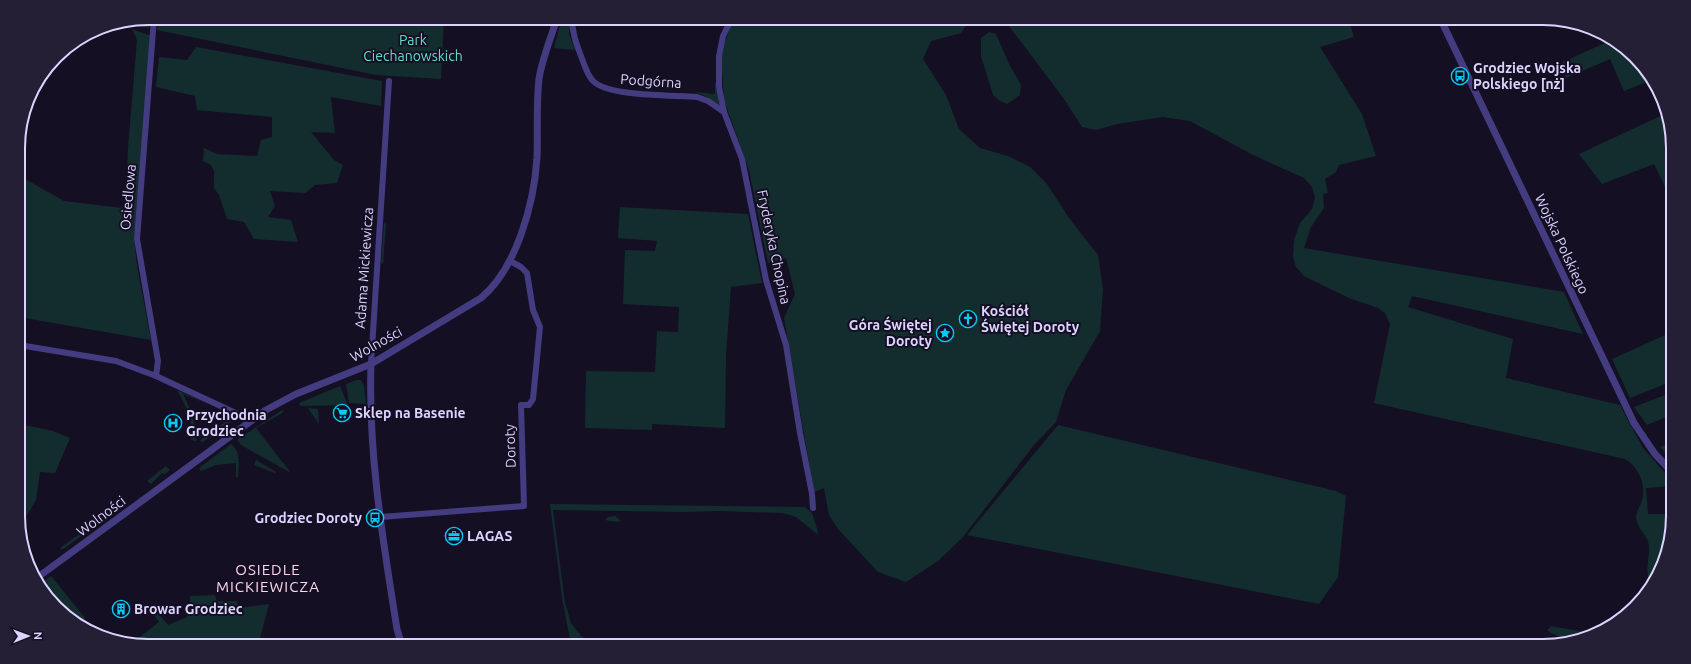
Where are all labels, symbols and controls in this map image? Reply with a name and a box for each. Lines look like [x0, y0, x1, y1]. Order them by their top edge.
park label: Park Ciechanowskich [363, 32, 463, 64]
place label: Grodziec Wojska Polskiego [nż] [1473, 60, 1581, 92]
bus stop icon: Grodziec Wojska Polskiego [nż] [1450, 66, 1470, 86]
street label: Podgórna [620, 71, 682, 91]
street label: Osiedlowa [117, 163, 139, 231]
street label: Fryderyka Chopina [754, 188, 794, 306]
street label: Wojska Polskiego [1532, 191, 1592, 297]
street label: Adama Mickiewicza [352, 207, 376, 329]
place label: Kościół Świętej Doroty [981, 303, 1080, 336]
church icon: Kościół Świętej Doroty [958, 309, 978, 329]
place label: Góra Świętej Doroty [849, 316, 933, 349]
street label: Wolności [347, 323, 405, 365]
place icon: Góra Świętej Doroty [935, 323, 955, 343]
supermarket icon: Sklep na Basenie [332, 403, 352, 423]
place label: Sklep na Basenie [355, 405, 466, 421]
place label: Przychodnia Grodziec [186, 407, 267, 439]
hospital icon: Przychodnia Grodziec [163, 413, 183, 433]
street label: Doroty [501, 424, 519, 468]
street label: Wolności [74, 493, 128, 539]
bus stop icon: Grodziec Doroty [365, 508, 385, 528]
place label: Grodziec Doroty [255, 510, 363, 526]
office icon: LAGAS [444, 526, 464, 546]
place label: LAGAS [467, 528, 512, 544]
district label: OSIEDLE MICKIEWICZA [216, 561, 320, 595]
building icon: Browar Grodziec [111, 599, 131, 619]
place label: Browar Grodziec [134, 601, 243, 617]
north arrow [8, 616, 48, 656]
text: N [32, 632, 44, 640]

